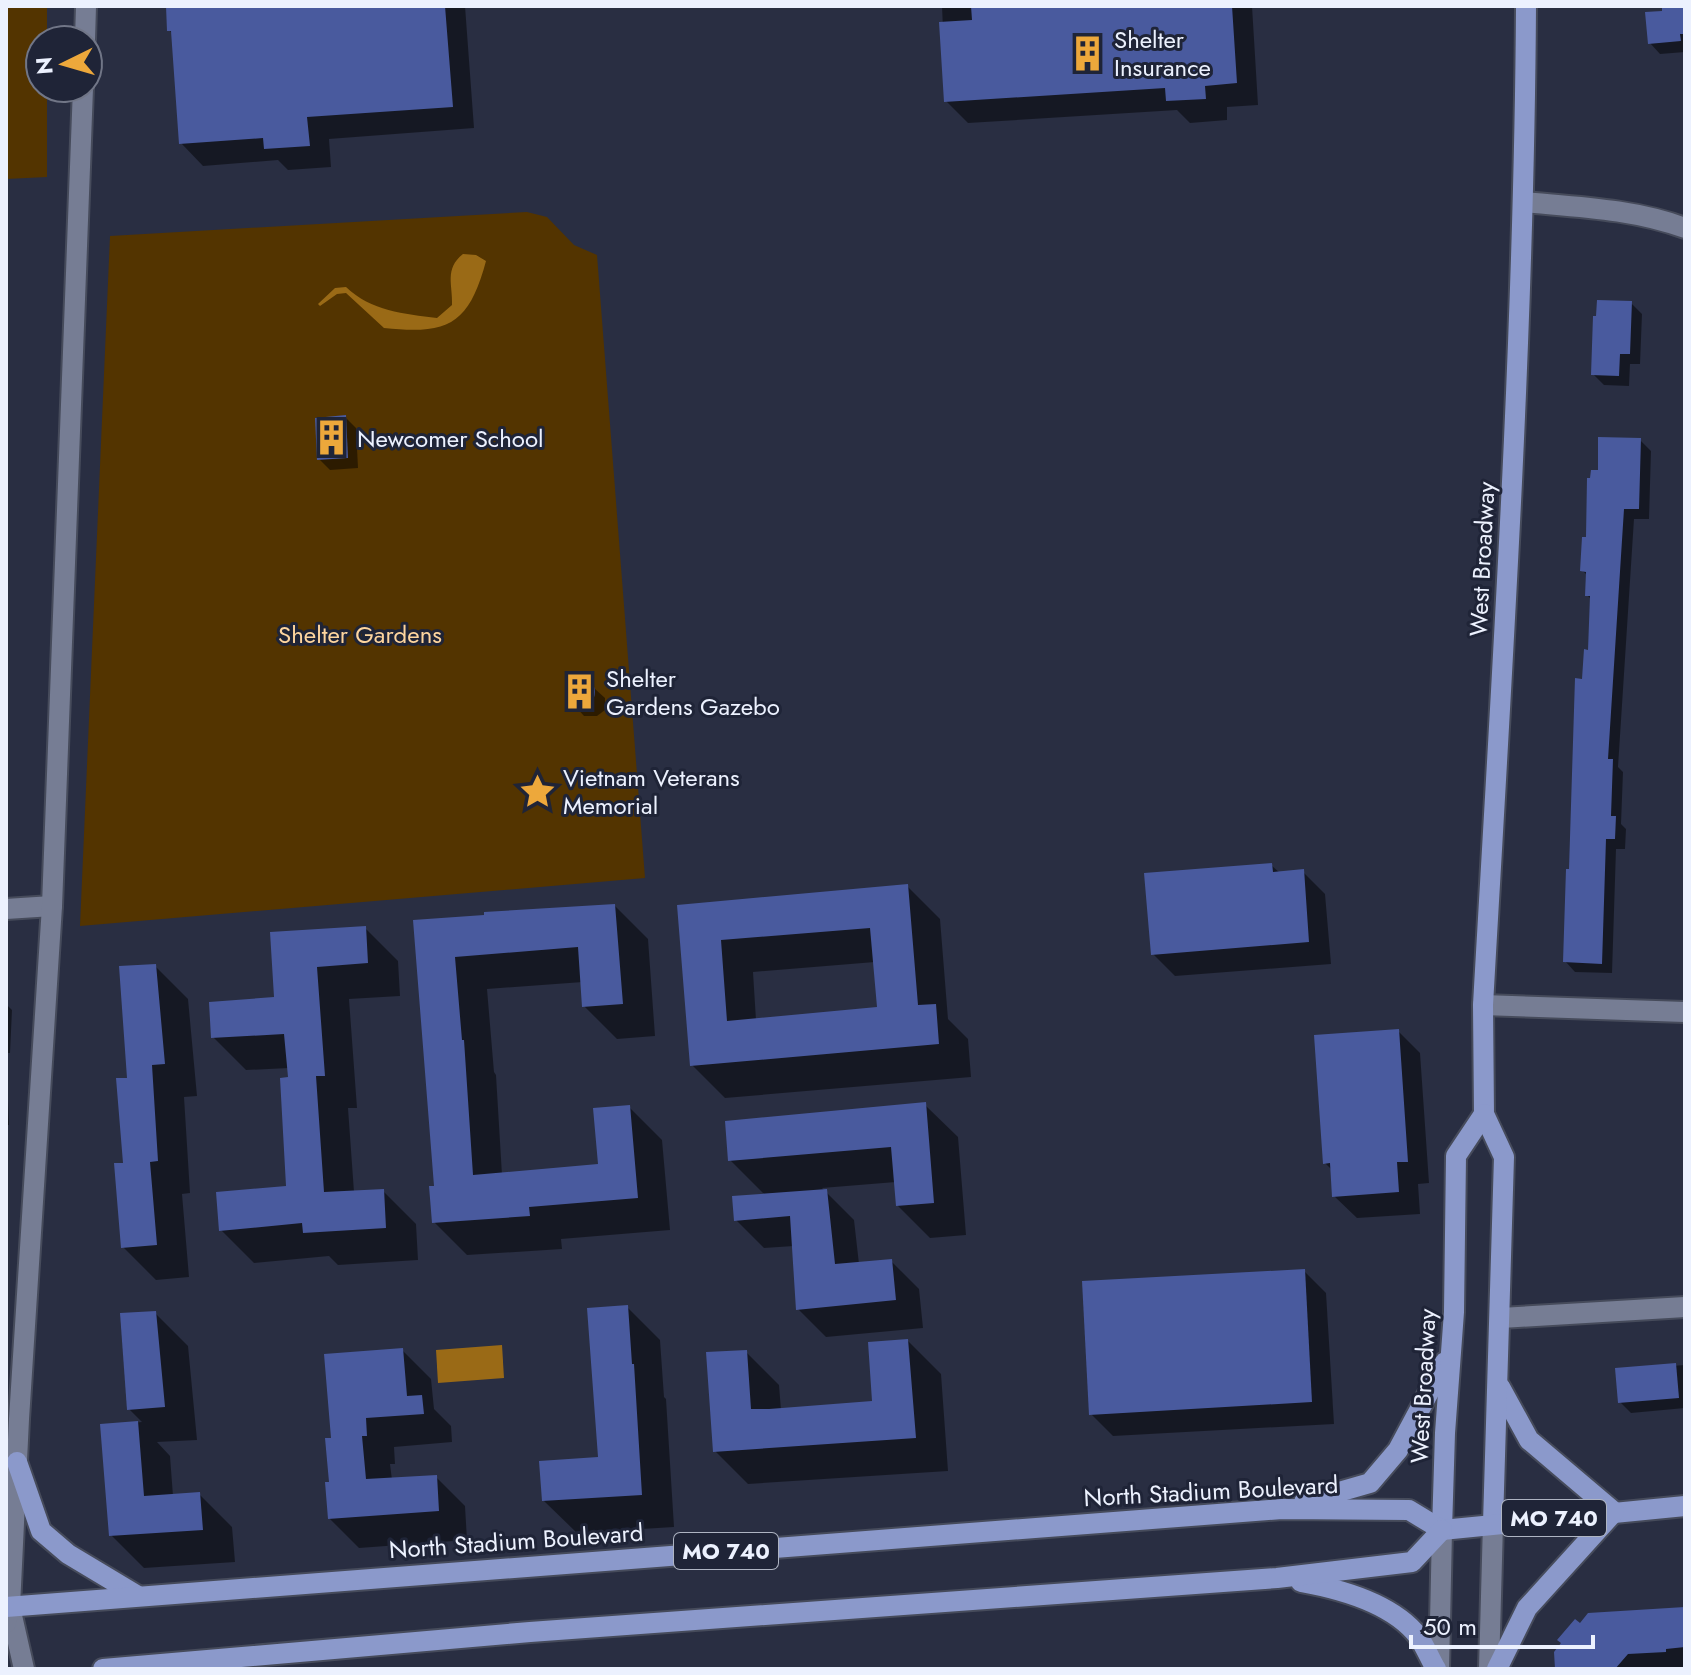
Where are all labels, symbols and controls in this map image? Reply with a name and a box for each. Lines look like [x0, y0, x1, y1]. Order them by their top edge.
place label: Shelter Insurance [1114, 22, 1211, 85]
north arrow [24, 24, 104, 104]
building icon: Shelter Insurance [1069, 34, 1107, 72]
text: N [27, 56, 61, 76]
building icon: Newcomer School [312, 419, 350, 457]
place label: Newcomer School [357, 421, 544, 456]
street label: West Broadway [1460, 480, 1504, 637]
park label: Shelter Gardens [278, 617, 442, 652]
place label: Shelter Gardens Gazebo [606, 661, 780, 724]
building icon: Shelter Gardens Gazebo [561, 673, 599, 711]
place label: Vietnam Veterans Memorial [563, 760, 740, 823]
place icon: Vietnam Veterans Memorial [518, 772, 556, 810]
street label: West Broadway [1401, 1307, 1445, 1464]
street label: North Stadium Boulevard [1083, 1467, 1339, 1515]
road number: MO 740 [1502, 1500, 1606, 1536]
street label: North Stadium Boulevard [388, 1515, 644, 1567]
road number: MO 740 [674, 1533, 778, 1569]
scale bar [1411, 1599, 1593, 1649]
text: 50 m [1423, 1609, 1477, 1644]

